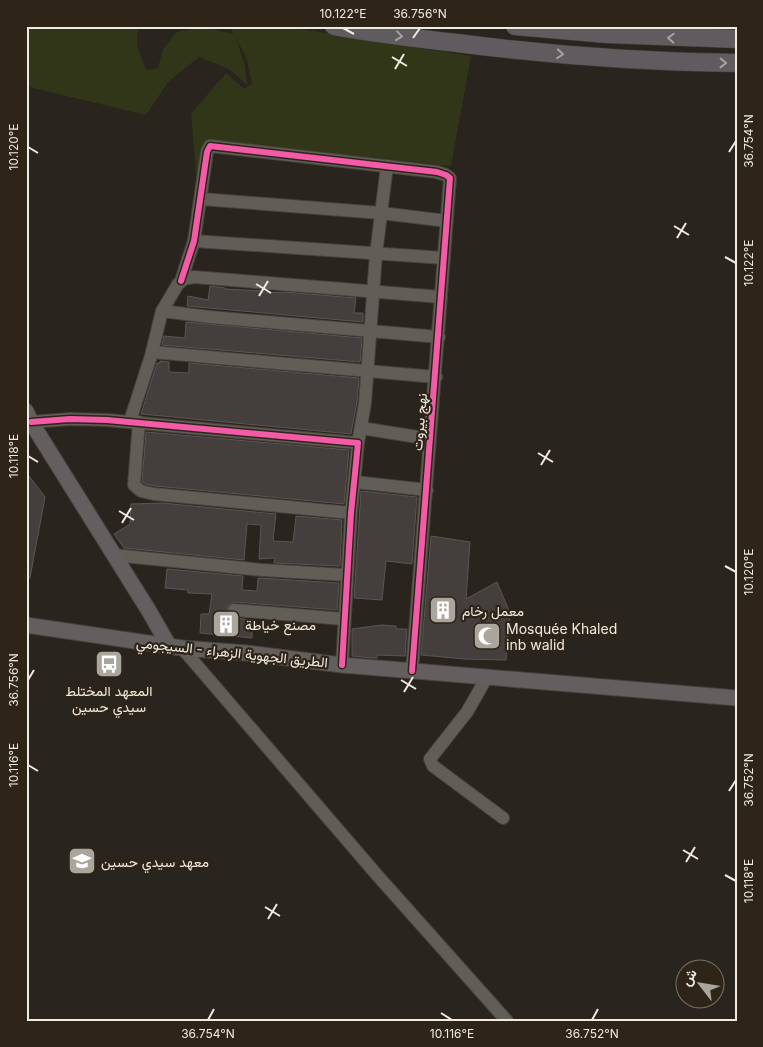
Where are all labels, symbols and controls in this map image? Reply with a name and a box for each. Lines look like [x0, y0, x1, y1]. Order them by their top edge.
text: 10.122°E [320, 6, 366, 21]
text: 36.756°N [393, 6, 447, 21]
one-way arrow [395, 30, 403, 41]
one-way arrow [666, 32, 674, 43]
one-way arrow [557, 49, 565, 60]
one-way arrow [719, 58, 727, 68]
text: 36.754°N [741, 114, 756, 168]
text: 10.120°E [6, 123, 21, 171]
text: 10.122°E [741, 240, 756, 286]
street label: نهج بيروت [408, 392, 433, 452]
text: 10.118°E [6, 434, 21, 478]
text: 10.120°E [741, 548, 756, 596]
building icon: معمل رخام [428, 595, 458, 625]
place label: معمل رخام [462, 602, 524, 620]
building icon: مصنع خياطة [211, 609, 241, 639]
place label: مصنع خياطة [245, 616, 316, 636]
place label: Mosquée Khaled inb walid [506, 620, 617, 653]
mosque icon: Mosquée Khaled inb walid [472, 621, 502, 651]
street label: الطريق الجهوية الزهراء - السيجومي [135, 633, 329, 674]
bus stop icon: المعهد المختلط سيدي حسين [94, 649, 124, 679]
text: 36.756°N [6, 653, 21, 707]
place label: المعهد المختلط سيدي حسين [65, 682, 153, 719]
text: 10.116°E [6, 743, 21, 787]
text: 36.752°N [741, 753, 756, 807]
school or university icon: معهد سيدي حسين [67, 846, 97, 876]
place label: معهد سيدي حسين [101, 853, 209, 874]
text: 10.118°E [741, 859, 756, 903]
north arrow [676, 960, 726, 1010]
text: ش [677, 965, 701, 989]
text: 36.754°N [181, 1026, 235, 1041]
text: 10.116°E [430, 1026, 474, 1041]
text: 36.752°N [565, 1026, 619, 1041]

